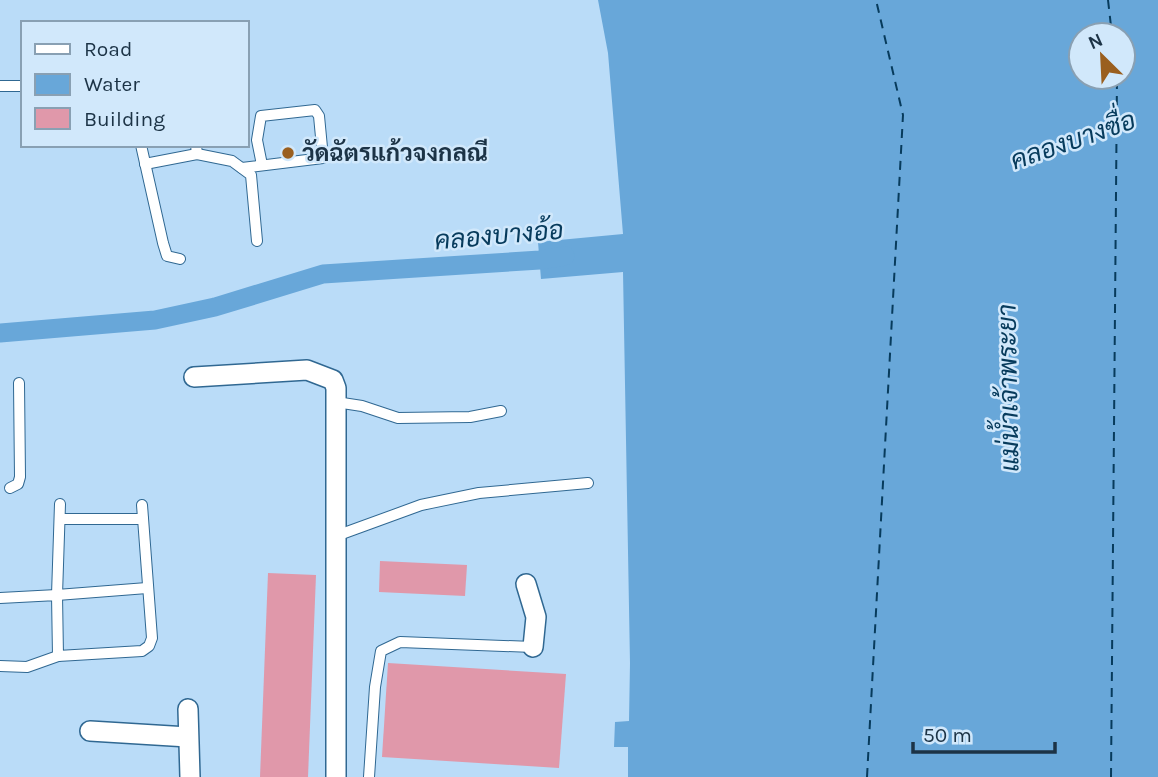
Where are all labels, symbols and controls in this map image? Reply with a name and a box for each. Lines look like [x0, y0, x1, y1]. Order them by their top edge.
legend [21, 21, 248, 147]
north arrow [1067, 21, 1137, 91]
text: N [1085, 29, 1106, 54]
text: Road [84, 37, 132, 61]
text: Water [84, 72, 140, 96]
water label: คลองบางซื่อ [1004, 98, 1140, 176]
text: Building [84, 107, 165, 131]
place label: วัดฉัตรแก้วจงกลณี [302, 137, 488, 167]
marker: วัดฉัตรแก้วจงกลณี [280, 145, 296, 161]
water label: คลองบางอ้อ [433, 213, 565, 257]
water label: แม่น้ำเจ้าพระยา [986, 304, 1025, 472]
scale bar [913, 710, 1055, 754]
text: 50 m [923, 723, 972, 747]

